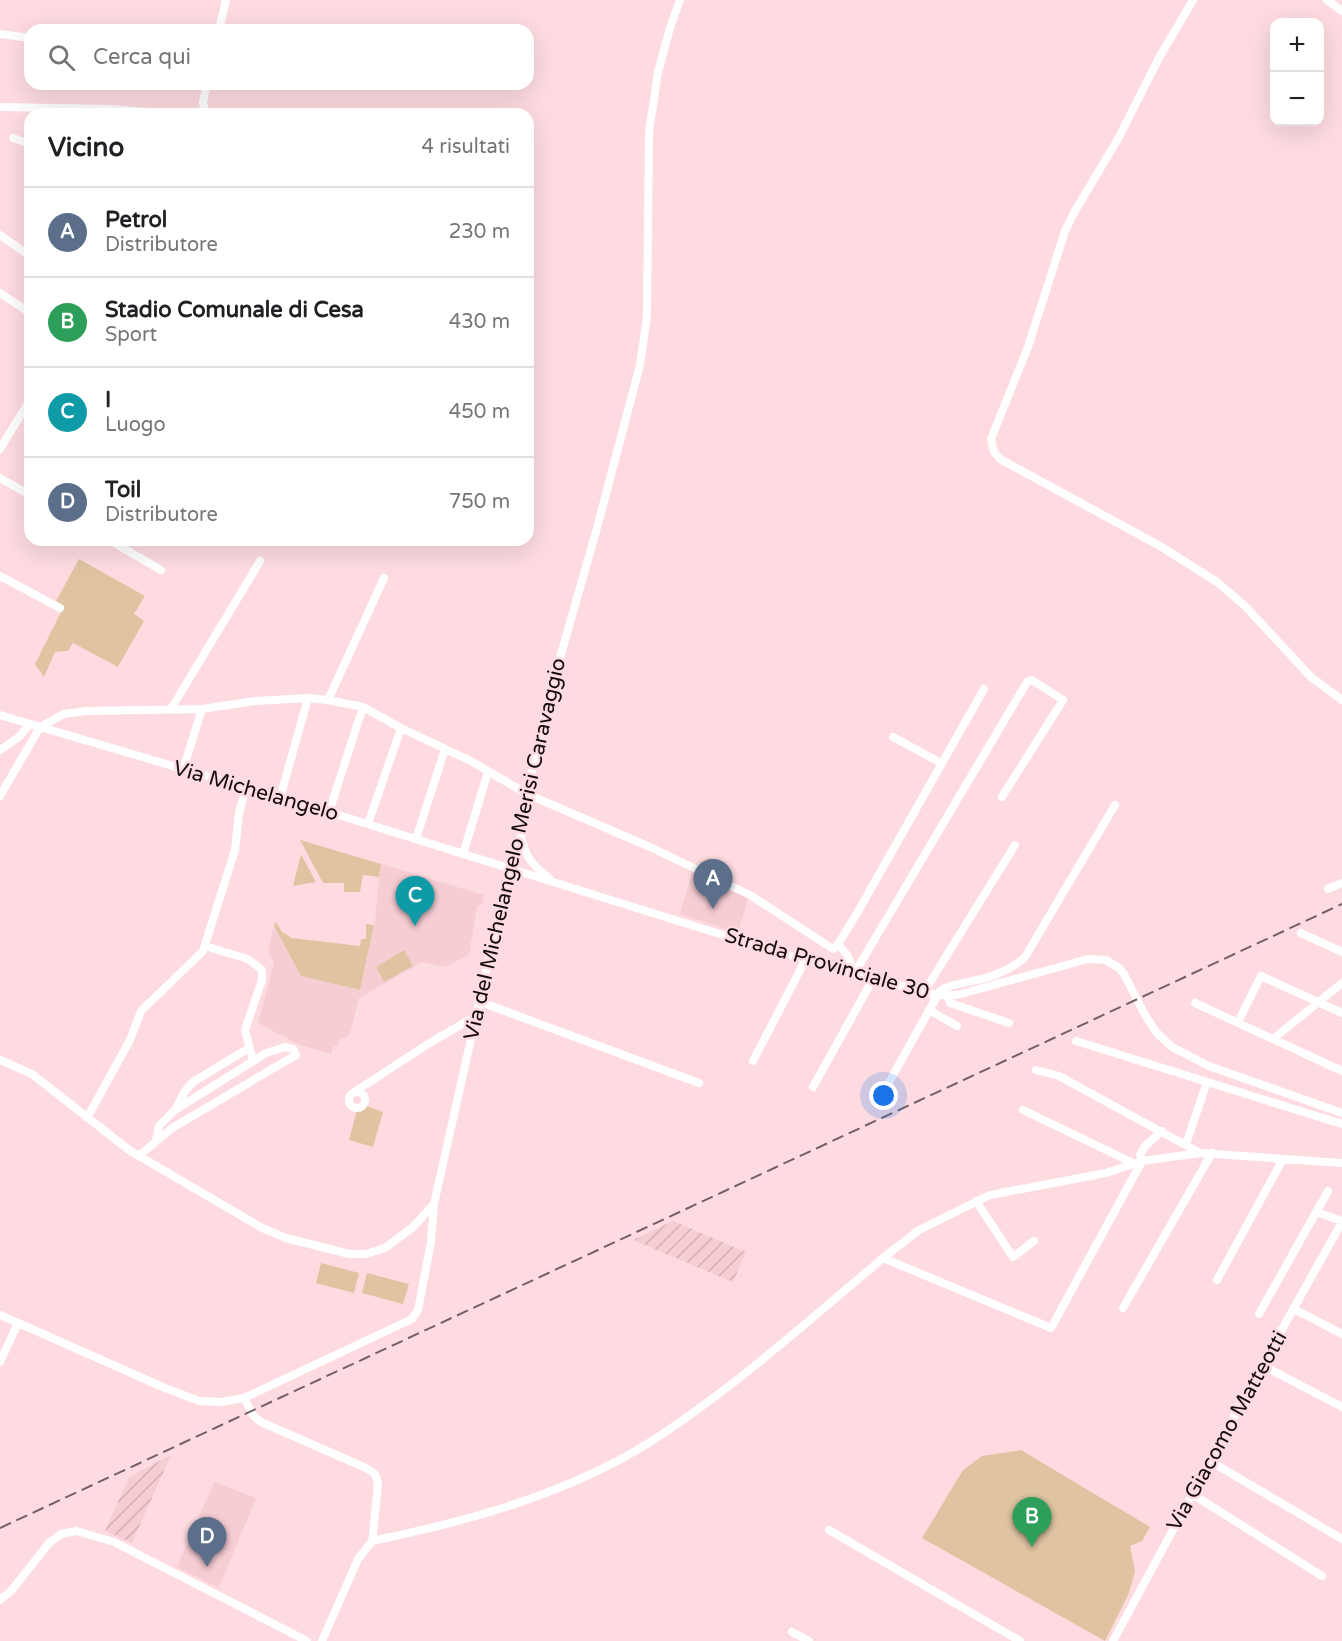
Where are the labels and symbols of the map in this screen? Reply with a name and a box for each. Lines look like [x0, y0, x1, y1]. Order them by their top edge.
street label: Via del Michelangelo Merisi Caravaggio [459, 655, 571, 1043]
street label: Via Michelangelo [170, 755, 342, 827]
pin: A [694, 860, 732, 909]
pin: C [396, 876, 434, 926]
street label: Strada Provinciale 30 [722, 923, 932, 1005]
your location [869, 1081, 898, 1110]
street label: Via Giacomo Matteotti [1162, 1327, 1292, 1535]
pin: B [1012, 1498, 1052, 1547]
pin: D [188, 1518, 226, 1567]

